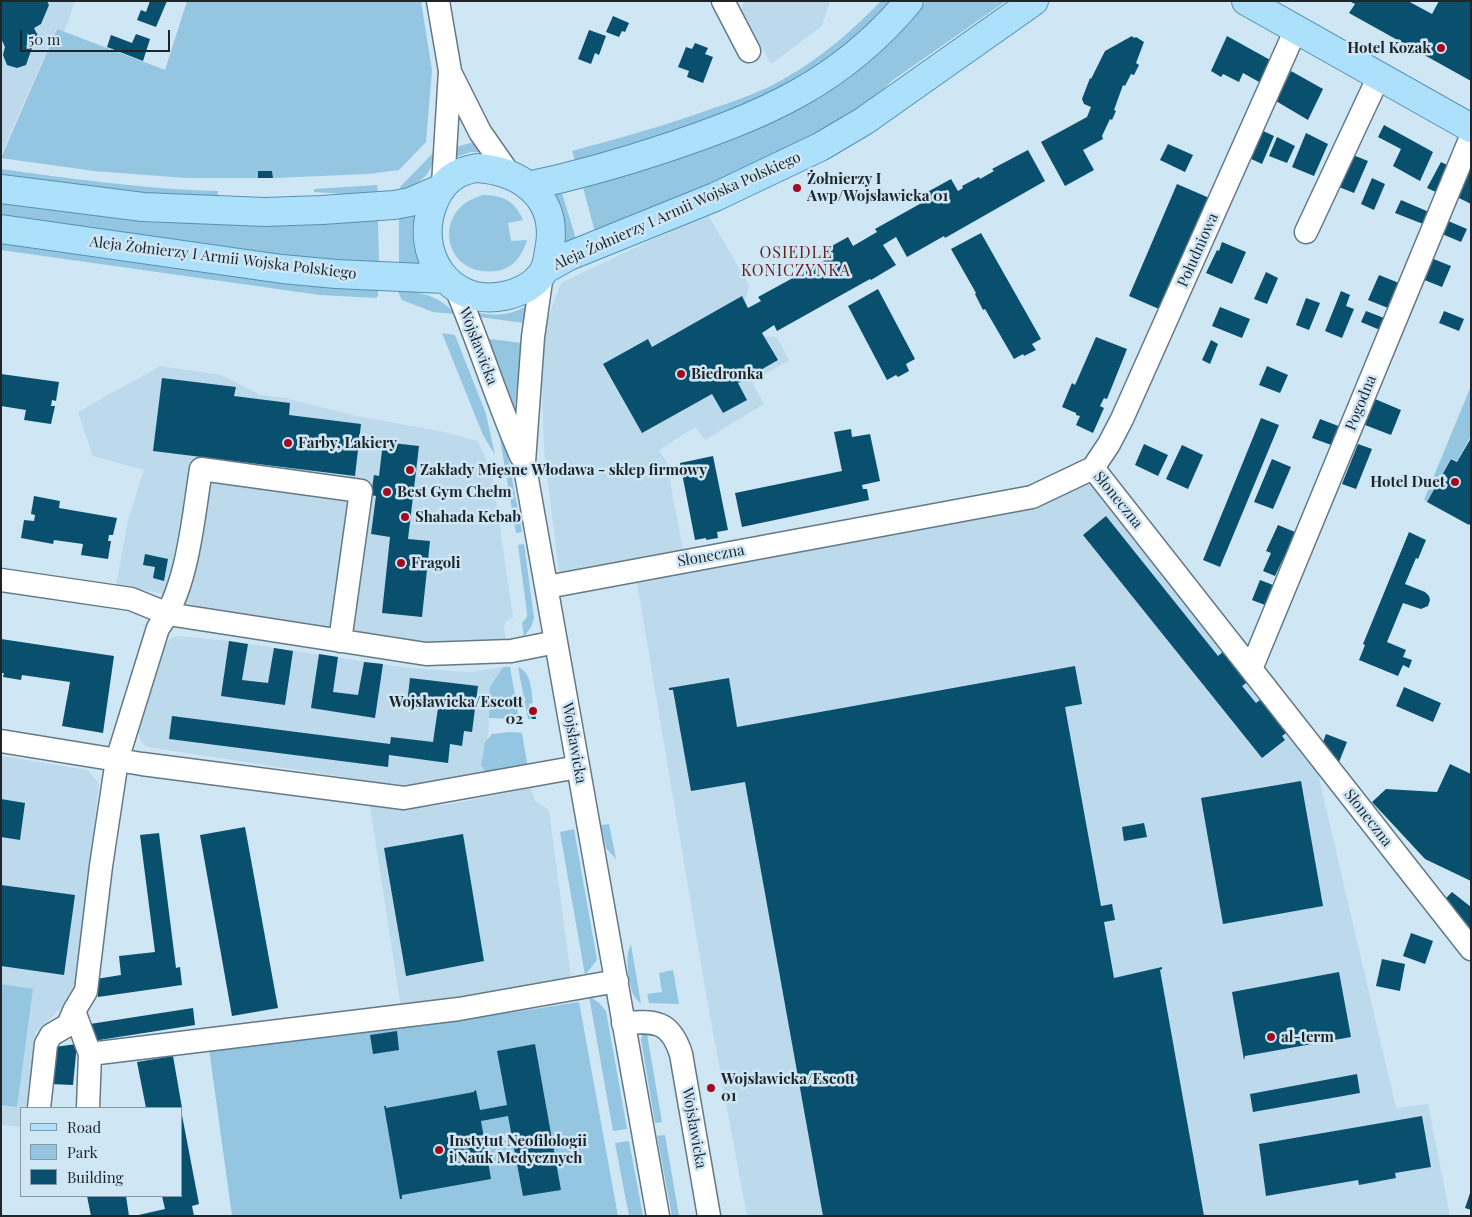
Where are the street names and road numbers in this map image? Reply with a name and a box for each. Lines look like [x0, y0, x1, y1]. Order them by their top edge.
street label: Aleja Żołnierzy I Armii Wojska Polskiego [550, 148, 804, 274]
street label: Południowa [1174, 210, 1222, 290]
street label: Aleja Żołnierzy I Armii Wojska Polskiego [88, 233, 358, 283]
street label: Wojsławicka [455, 305, 501, 387]
street label: Pogodna [1342, 373, 1380, 433]
street label: Słoneczna [1090, 468, 1146, 532]
street label: Słoneczna [676, 541, 746, 571]
street label: Wojsławicka [558, 701, 590, 785]
street label: Słoneczna [1340, 786, 1396, 850]
street label: Wojsławicka [678, 1086, 710, 1170]

